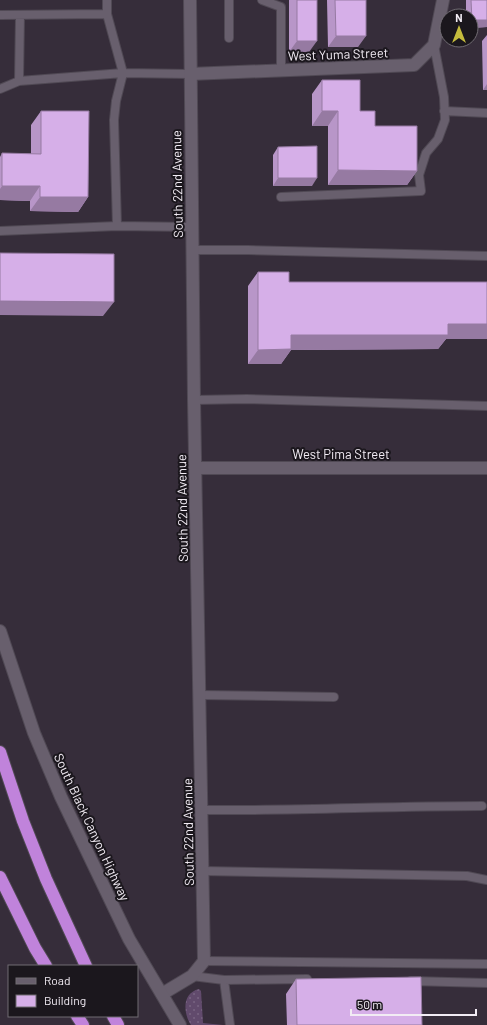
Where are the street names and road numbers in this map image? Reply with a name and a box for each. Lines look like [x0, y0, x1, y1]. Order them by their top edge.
street label: West Yuma Street [287, 44, 389, 64]
street label: South 22nd Avenue [168, 130, 186, 238]
street label: West Pima Street [292, 446, 390, 462]
street label: South 22nd Avenue [173, 454, 191, 562]
street label: South Black Canyon Highway [51, 751, 133, 903]
street label: South 22nd Avenue [179, 778, 197, 886]

